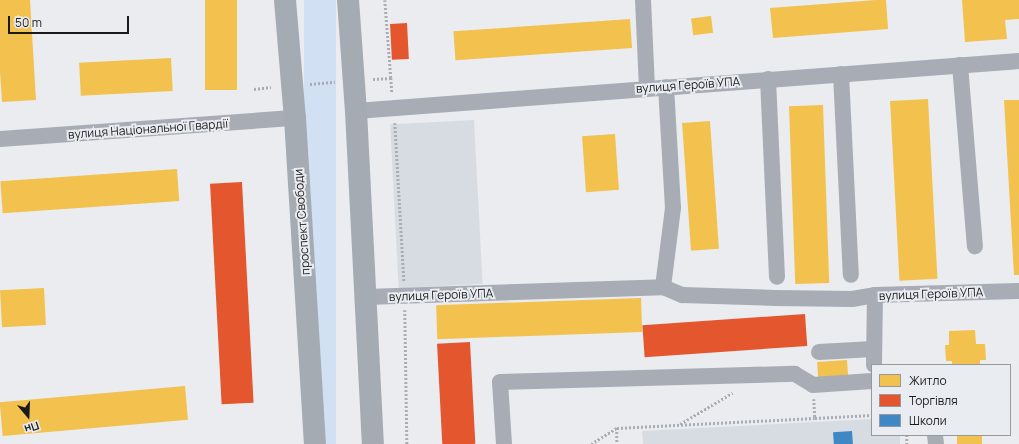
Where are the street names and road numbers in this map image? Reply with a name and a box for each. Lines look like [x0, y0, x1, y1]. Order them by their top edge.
street label: вулиця Героїв УПА [635, 74, 741, 96]
street label: вулиця Національної Гвардії [67, 116, 229, 142]
street label: проспект Свободи [291, 169, 313, 275]
street label: вулиця Героїв УПА [879, 285, 983, 303]
street label: вулиця Героїв УПА [389, 286, 493, 304]

